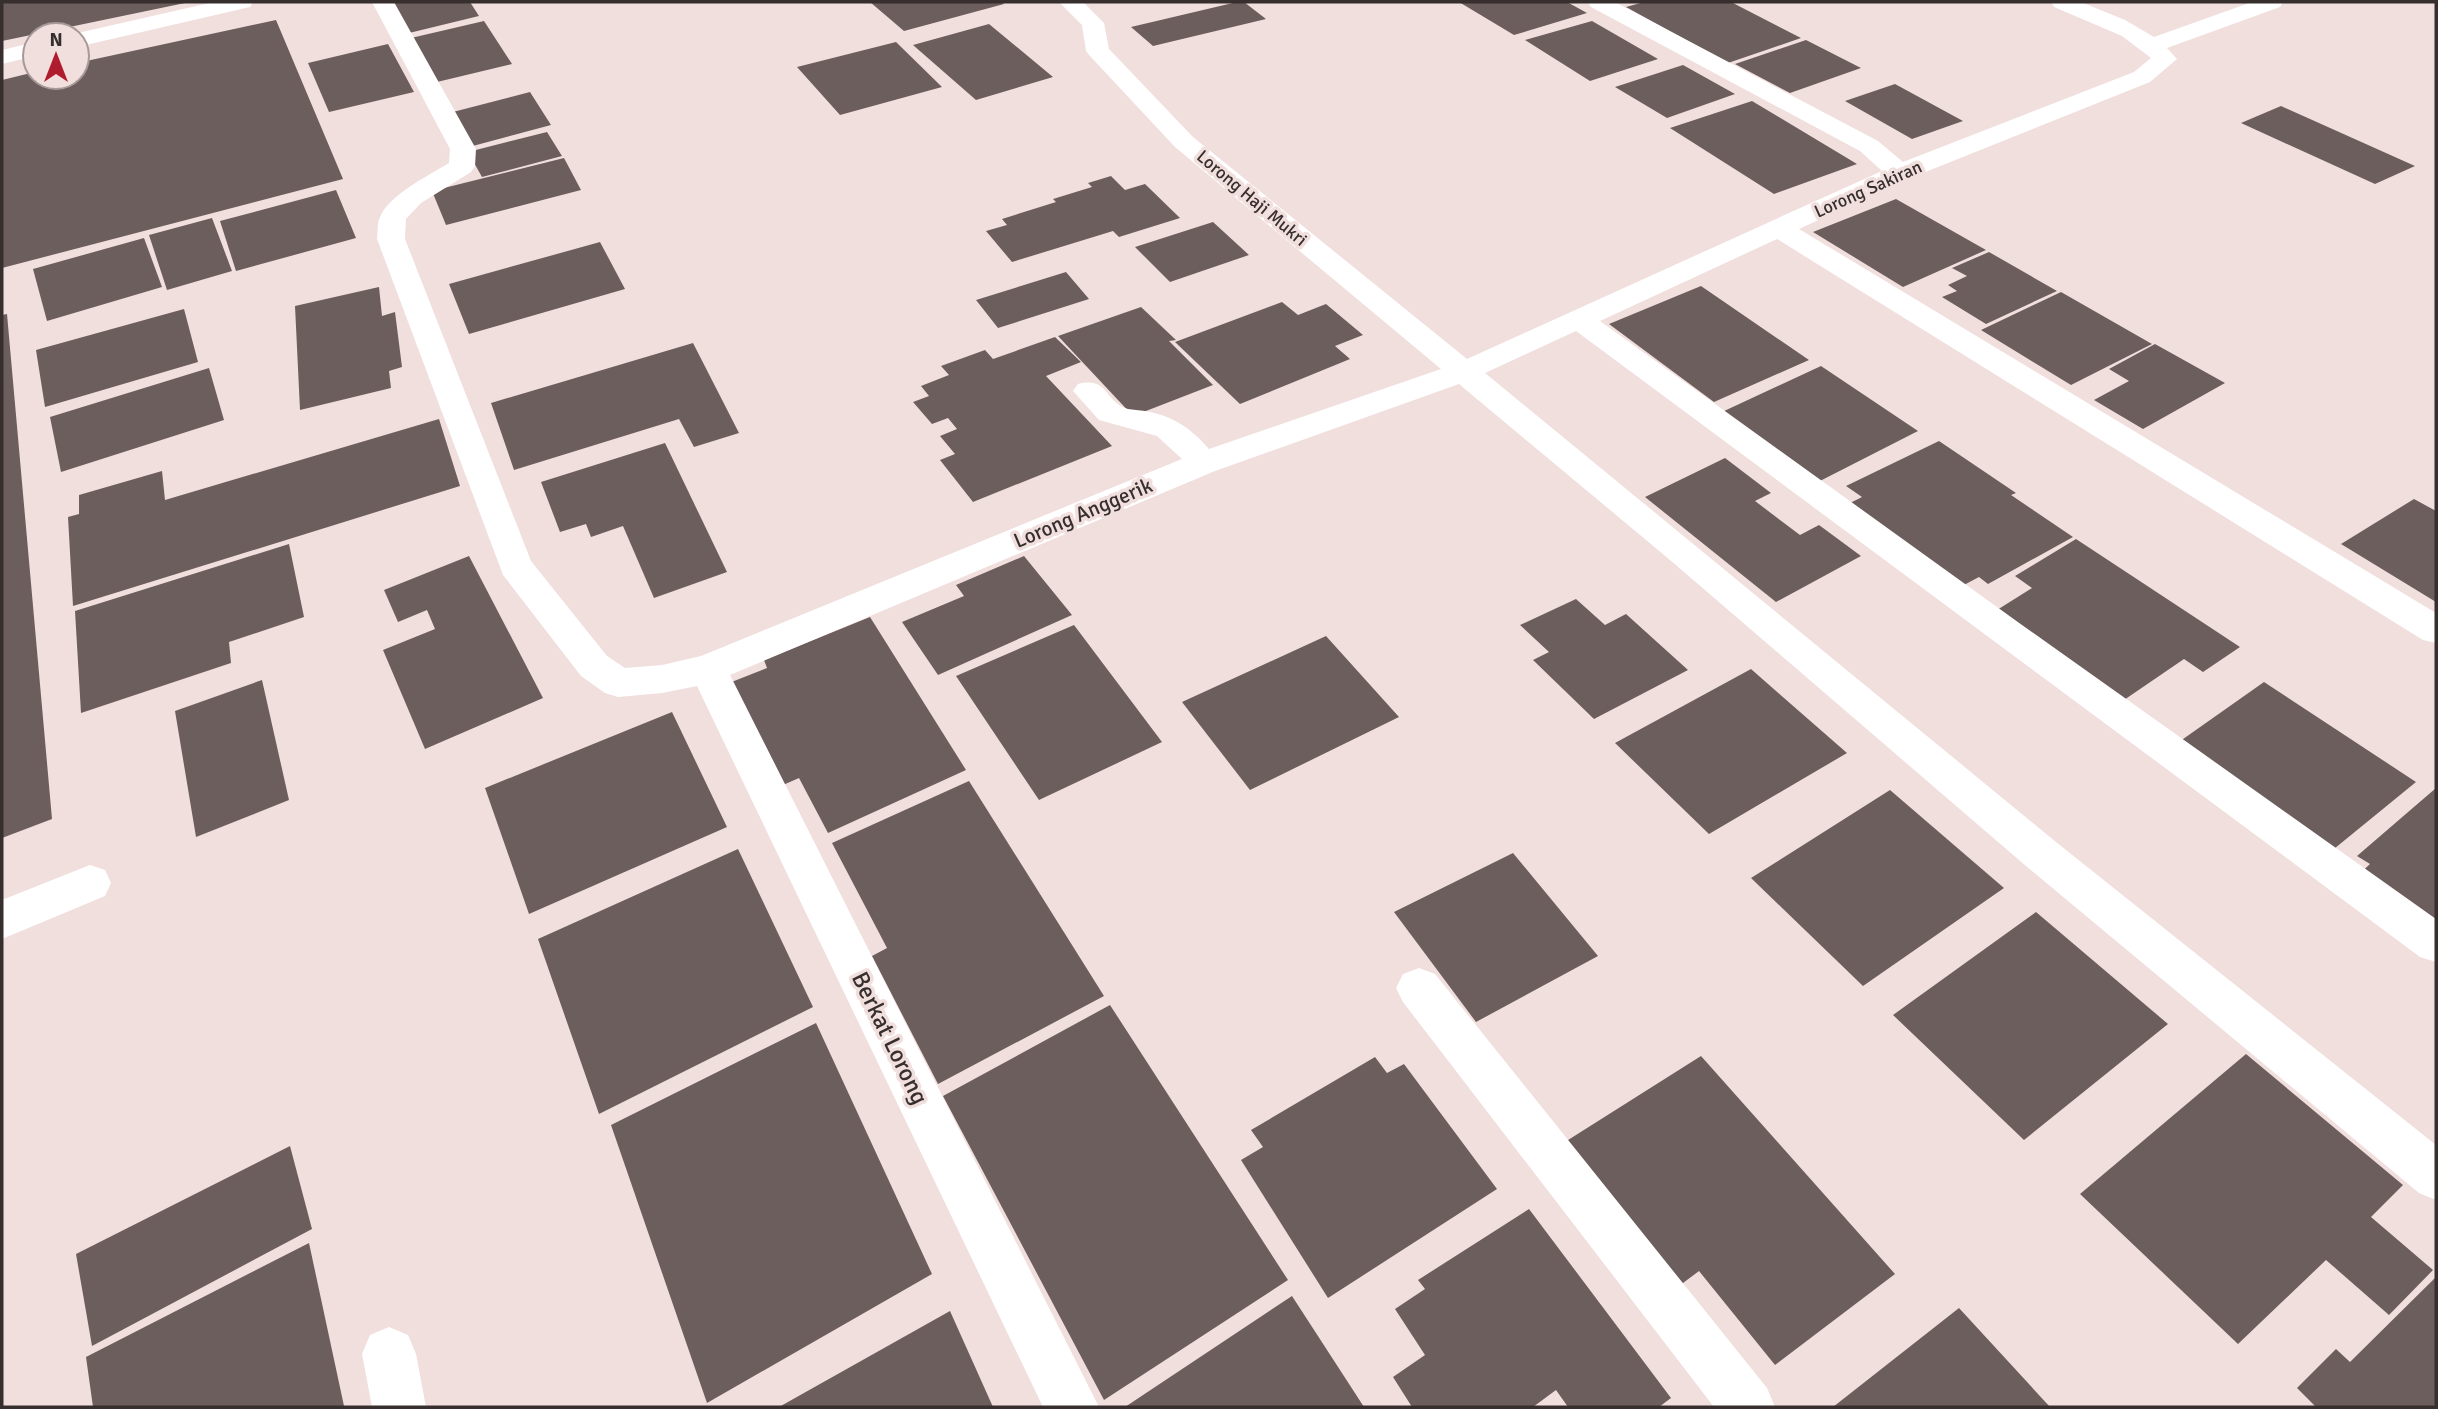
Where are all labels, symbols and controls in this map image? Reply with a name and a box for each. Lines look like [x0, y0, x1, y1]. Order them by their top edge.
north arrow [21, 21, 91, 91]
text: N [49, 28, 63, 52]
street label: Lorong Haji Mukri [1192, 145, 1312, 251]
street label: Lorong Sakiran [1811, 155, 1925, 223]
street label: Lorong Anggerik [1010, 472, 1157, 554]
street label: Berkat Lorong [845, 967, 935, 1109]

